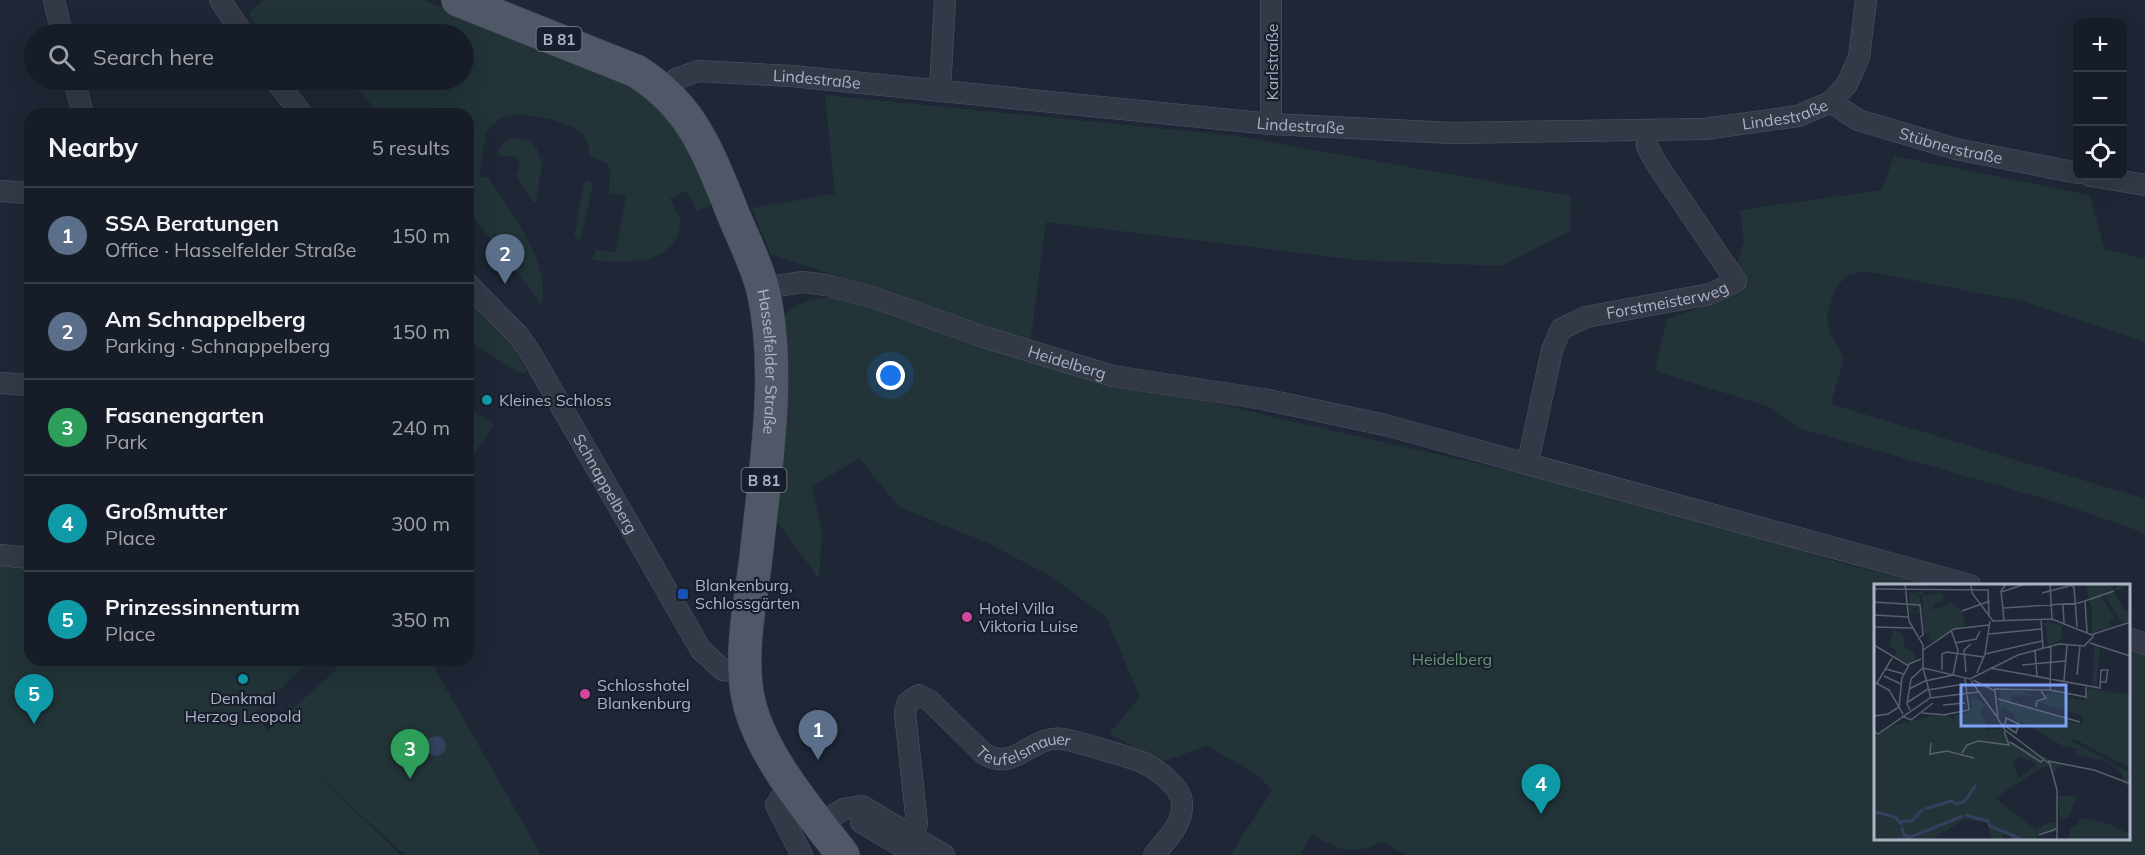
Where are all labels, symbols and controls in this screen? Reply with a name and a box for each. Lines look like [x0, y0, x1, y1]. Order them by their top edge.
map controls [2073, 18, 2127, 180]
button: + [2073, 18, 2127, 72]
search box [24, 24, 474, 90]
street label: Karlstraße [1262, 24, 1282, 101]
road number: B 81 [536, 27, 582, 51]
icon: search [45, 41, 78, 74]
text: Search here [93, 43, 214, 71]
street label: Lindestraße [773, 65, 862, 93]
button: − [2073, 72, 2127, 126]
street label: Lindestraße [1741, 95, 1831, 134]
street label: Lindestraße [1256, 113, 1345, 138]
street label: Stübnerstraße [1897, 123, 2004, 168]
button: locate [2073, 126, 2127, 180]
text: Nearby [48, 131, 138, 164]
text: 5 results [372, 135, 450, 160]
text: SSA Beratungen [105, 209, 279, 237]
text: 1 [62, 223, 74, 248]
text: 150 m [391, 223, 450, 248]
pin: 2 [486, 234, 524, 284]
text: Office · Hasselfelder Straße [105, 237, 356, 262]
street label: Forstmeisterweg [1605, 277, 1731, 323]
street label: Hasselfelder Straße [753, 287, 782, 435]
text: Am Schnappelberg [105, 305, 306, 333]
text: 2 [62, 319, 74, 344]
text: 150 m [391, 319, 450, 344]
text: Parking · Schnappelberg [105, 333, 330, 358]
street label: Heidelberg [1026, 341, 1109, 383]
your location [876, 361, 905, 390]
place label: Kleines Schloss [499, 390, 612, 410]
marker: Kleines Schloss [480, 393, 494, 407]
text: Fasanengarten [105, 401, 264, 429]
text: 3 [62, 415, 74, 440]
text: 240 m [391, 415, 450, 440]
text: Park [105, 429, 147, 454]
street label: Schnappelberg [569, 430, 642, 537]
road number: B 81 [742, 468, 786, 492]
text: Großmutter [105, 497, 227, 525]
text: 4 [62, 511, 74, 536]
text: 300 m [391, 511, 450, 536]
text: Place [105, 525, 155, 550]
place label: Blankenburg, Schlossgärten [695, 575, 800, 613]
inset map [1874, 584, 2130, 840]
marker: Blankenburg, Schlossgärten [676, 587, 690, 601]
text: Prinzessinnenturm [105, 593, 300, 621]
place label: Hotel Villa Viktoria Luise [979, 598, 1078, 636]
text: 5 [62, 607, 74, 632]
text: 350 m [391, 607, 450, 632]
marker: Hotel Villa Viktoria Luise [960, 610, 974, 624]
text: Place [105, 621, 155, 646]
park label: Heidelberg [1412, 649, 1492, 669]
marker: Denkmal Herzog Leopold [236, 672, 250, 686]
pin: 5 [15, 674, 54, 724]
place label: Schlosshotel Blankenburg [597, 675, 691, 713]
marker: Schlosshotel Blankenburg [578, 687, 592, 701]
place label: Denkmal Herzog Leopold [185, 688, 301, 726]
pin: 1 [798, 710, 838, 760]
street label: Teufelsmauer [972, 728, 1073, 769]
pin: 3 [390, 730, 430, 779]
pin: 4 [1522, 764, 1560, 814]

